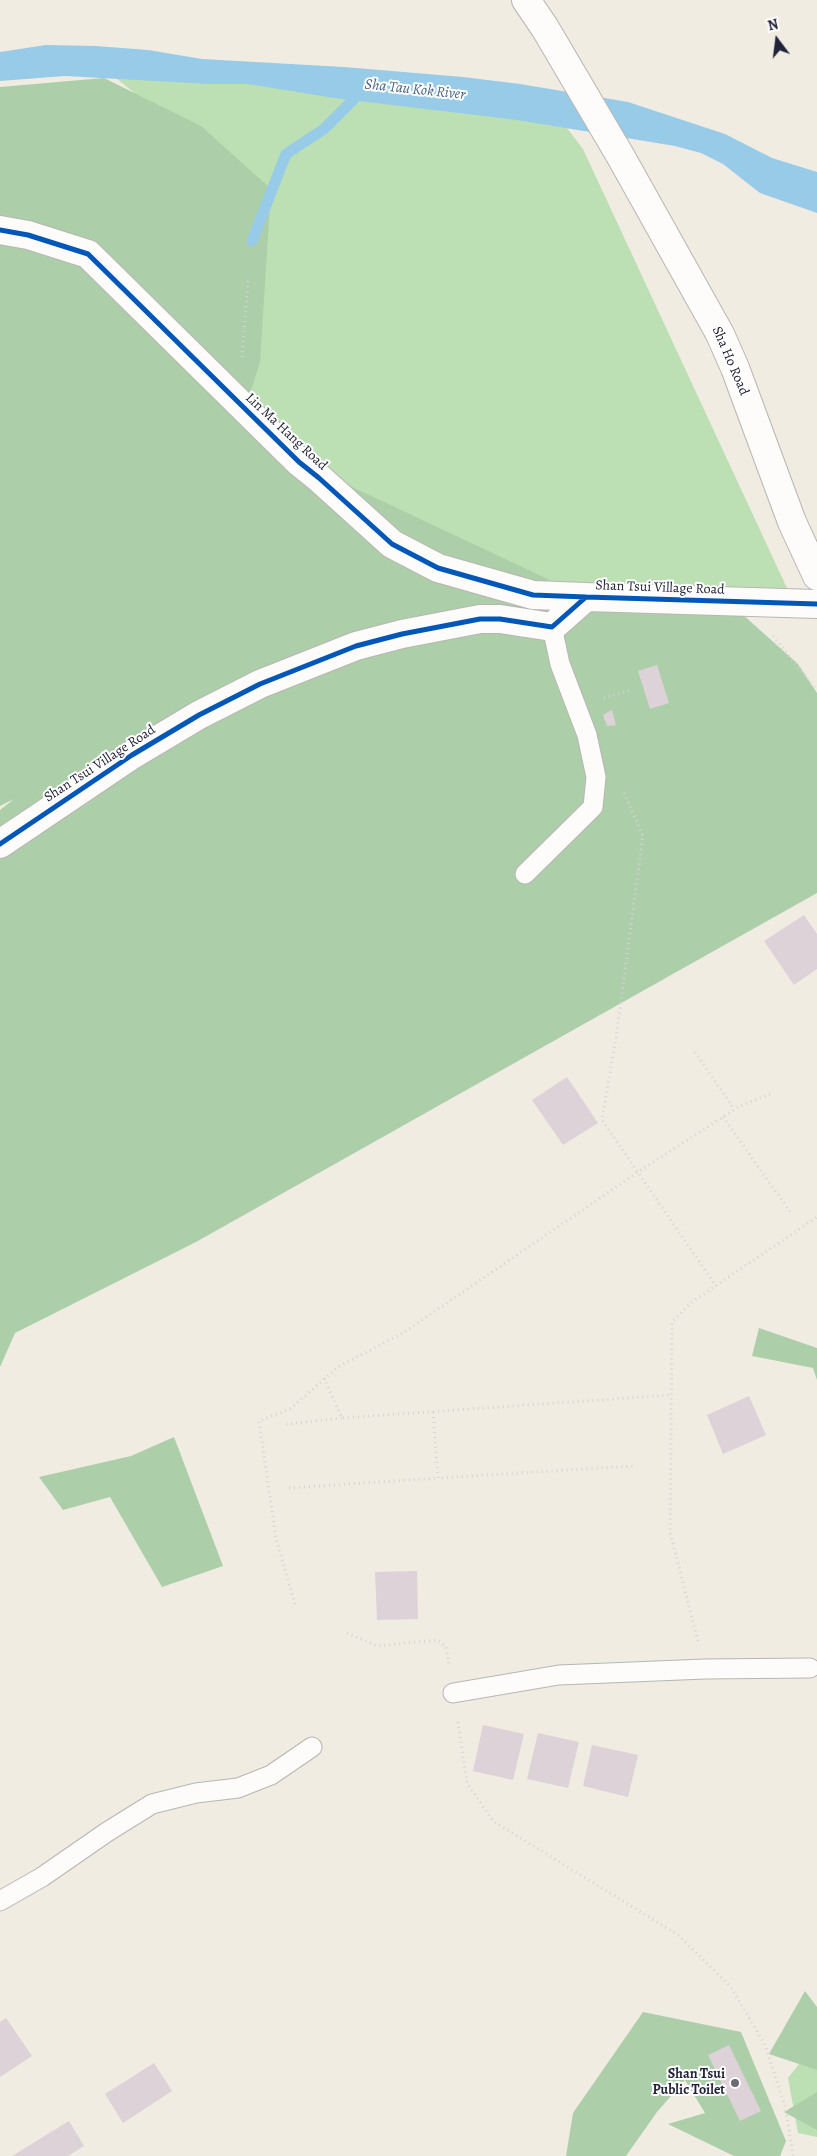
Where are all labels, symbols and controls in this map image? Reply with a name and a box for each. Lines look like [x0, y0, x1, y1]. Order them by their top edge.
north arrow [752, 15, 802, 65]
text: N [766, 15, 780, 36]
water label: Sha Tau Kok River [364, 76, 466, 104]
street label: Sha Ho Road [708, 324, 752, 398]
street label: Lin Ma Hang Road [242, 390, 330, 474]
street label: Shan Tsui Village Road [595, 577, 725, 599]
street label: Shan Tsui Village Road [41, 722, 159, 806]
place label: Shan Tsui Public Toilet [652, 2067, 725, 2100]
marker: Shan Tsui Public Toilet [729, 2077, 741, 2089]

